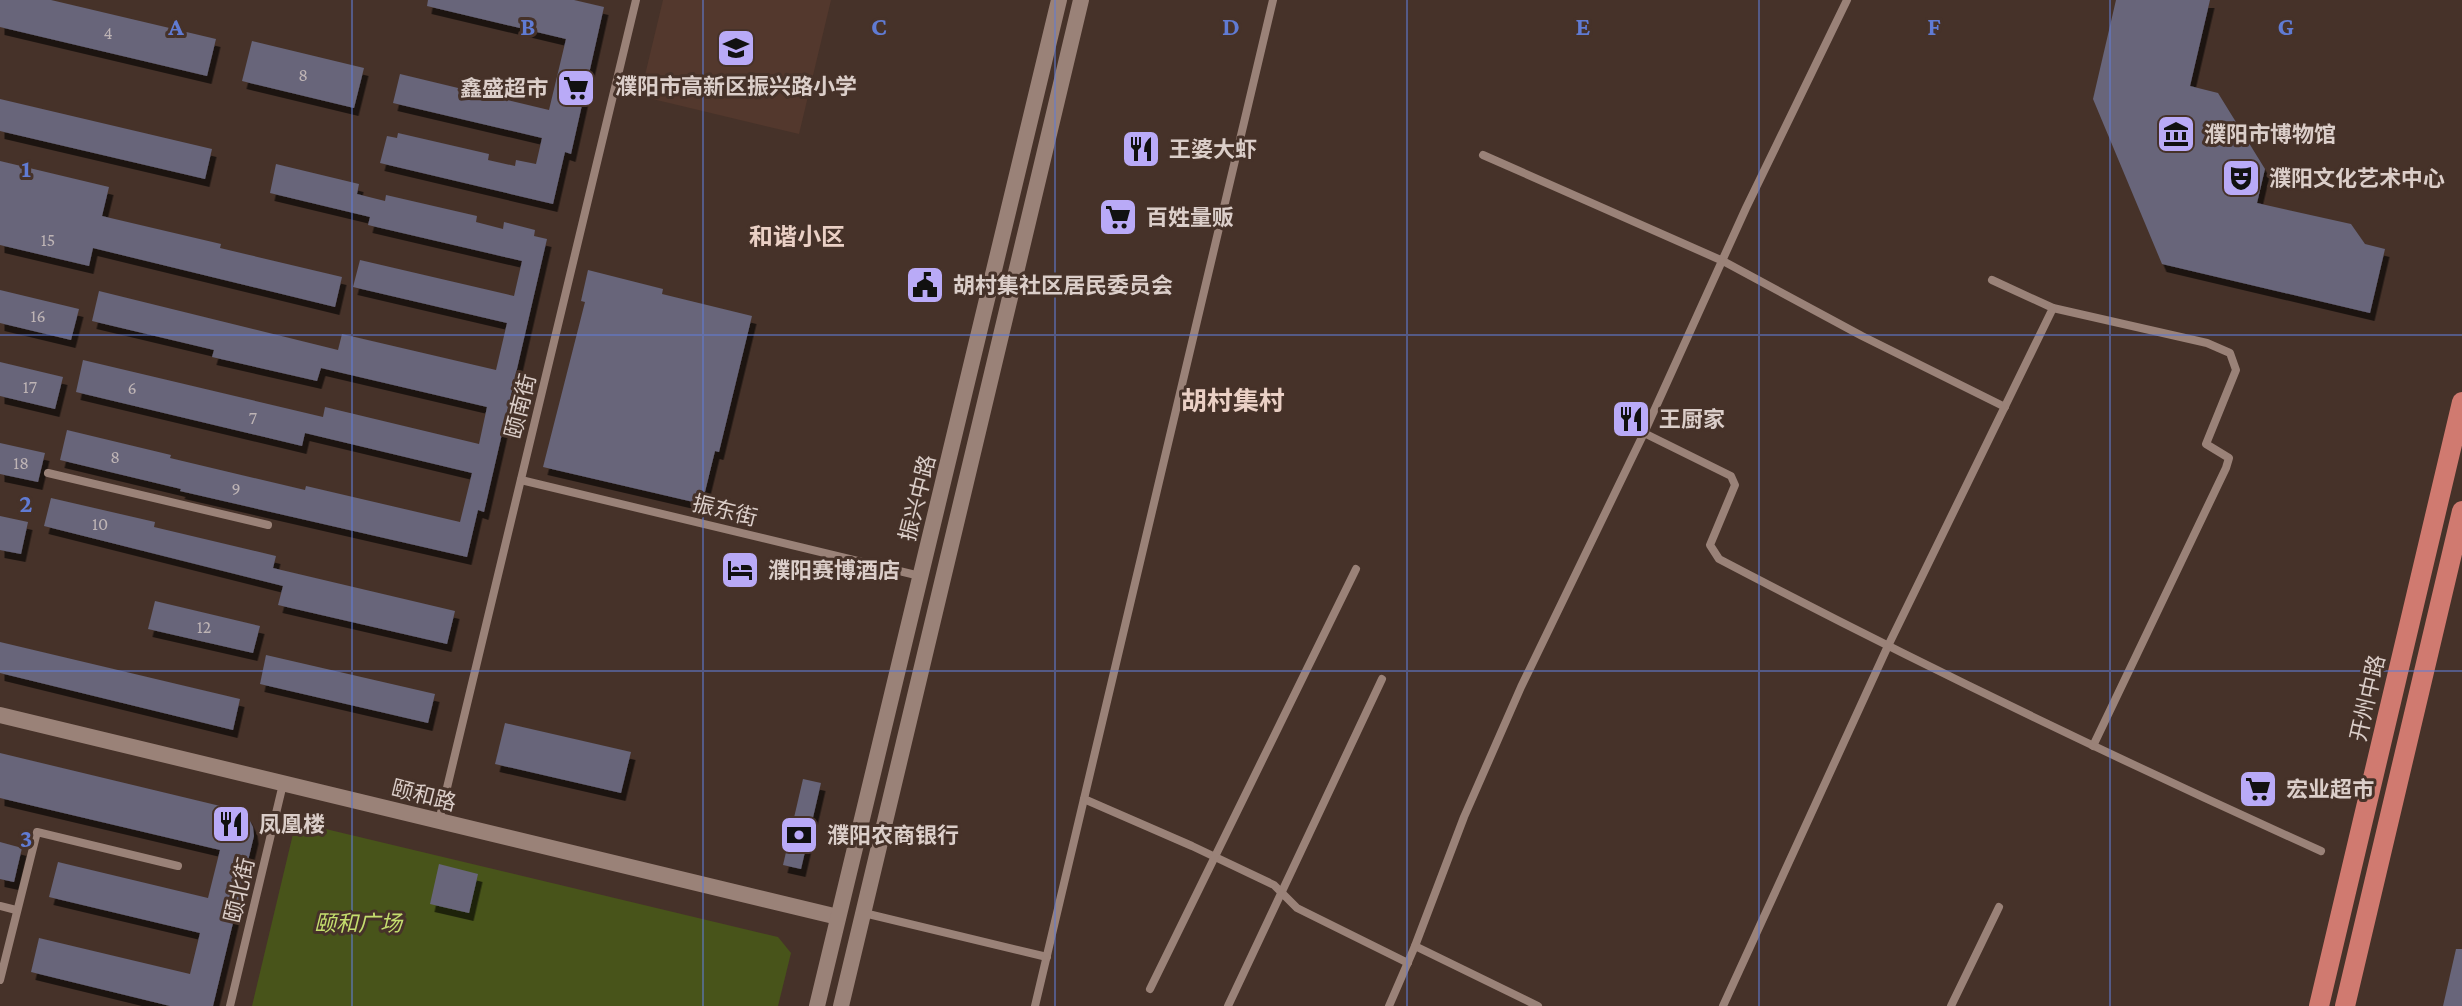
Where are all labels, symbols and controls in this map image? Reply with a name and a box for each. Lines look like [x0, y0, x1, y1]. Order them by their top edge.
text: A [167, 12, 184, 41]
text: B [520, 12, 536, 41]
text: C [871, 12, 887, 41]
text: D [1222, 12, 1240, 41]
text: E [1576, 12, 1591, 41]
text: F [1927, 12, 1941, 41]
text: G [2278, 12, 2294, 41]
house number: 4 [103, 23, 113, 43]
school or university icon: 濮阳市高新区振兴路小学 [715, 27, 757, 69]
house number: 8 [298, 65, 308, 85]
supermarket icon: 鑫盛超市 [555, 67, 597, 109]
place label: 濮阳市高新区振兴路小学 [615, 74, 857, 99]
place label: 鑫盛超市 [460, 76, 548, 101]
museum icon: 濮阳市博物馆 [2155, 113, 2197, 155]
place label: 濮阳市博物馆 [2204, 122, 2336, 147]
restaurant icon: 王婆大虾 [1120, 128, 1162, 170]
place label: 王婆大虾 [1169, 137, 1257, 162]
text: 1 [21, 154, 31, 183]
theatre icon: 濮阳文化艺术中心 [2220, 157, 2262, 199]
place label: 濮阳文化艺术中心 [2269, 166, 2445, 191]
supermarket icon: 百姓量贩 [1097, 196, 1139, 238]
place label: 百姓量贩 [1146, 205, 1234, 230]
district label: 和谐小区 [749, 223, 845, 250]
house number: 15 [41, 230, 55, 250]
public building icon: 胡村集社区居民委员会 [904, 264, 946, 306]
place label: 胡村集社区居民委员会 [953, 273, 1173, 298]
house number: 16 [30, 306, 46, 326]
street label: 颐南街 [500, 371, 541, 441]
house number: 17 [23, 377, 37, 397]
house number: 6 [127, 378, 137, 398]
district label: 胡村集村 [1181, 387, 1285, 416]
restaurant icon: 王厨家 [1610, 398, 1652, 440]
place label: 王厨家 [1659, 407, 1725, 432]
house number: 7 [249, 408, 257, 428]
house number: 8 [110, 447, 120, 467]
street label: 振兴中路 [895, 452, 940, 544]
house number: 18 [13, 453, 29, 473]
house number: 9 [231, 479, 241, 499]
text: 2 [19, 489, 33, 518]
street label: 振东街 [690, 490, 760, 531]
house number: 10 [92, 514, 108, 534]
hotel icon: 濮阳赛博酒店 [719, 549, 761, 591]
place label: 濮阳赛博酒店 [768, 558, 900, 583]
house number: 12 [197, 617, 211, 637]
street label: 开州中路 [2345, 652, 2390, 744]
supermarket icon: 宏业超市 [2237, 768, 2279, 810]
street label: 颐和路 [389, 775, 459, 816]
place label: 宏业超市 [2286, 777, 2374, 802]
restaurant icon: 凤凰楼 [210, 803, 252, 845]
place label: 凤凰楼 [259, 812, 325, 837]
bank icon: 濮阳农商银行 [778, 814, 820, 856]
place label: 濮阳农商银行 [827, 823, 959, 848]
text: 3 [20, 824, 32, 853]
street label: 颐北街 [220, 855, 259, 925]
park label: 颐和广场 [314, 911, 404, 936]

